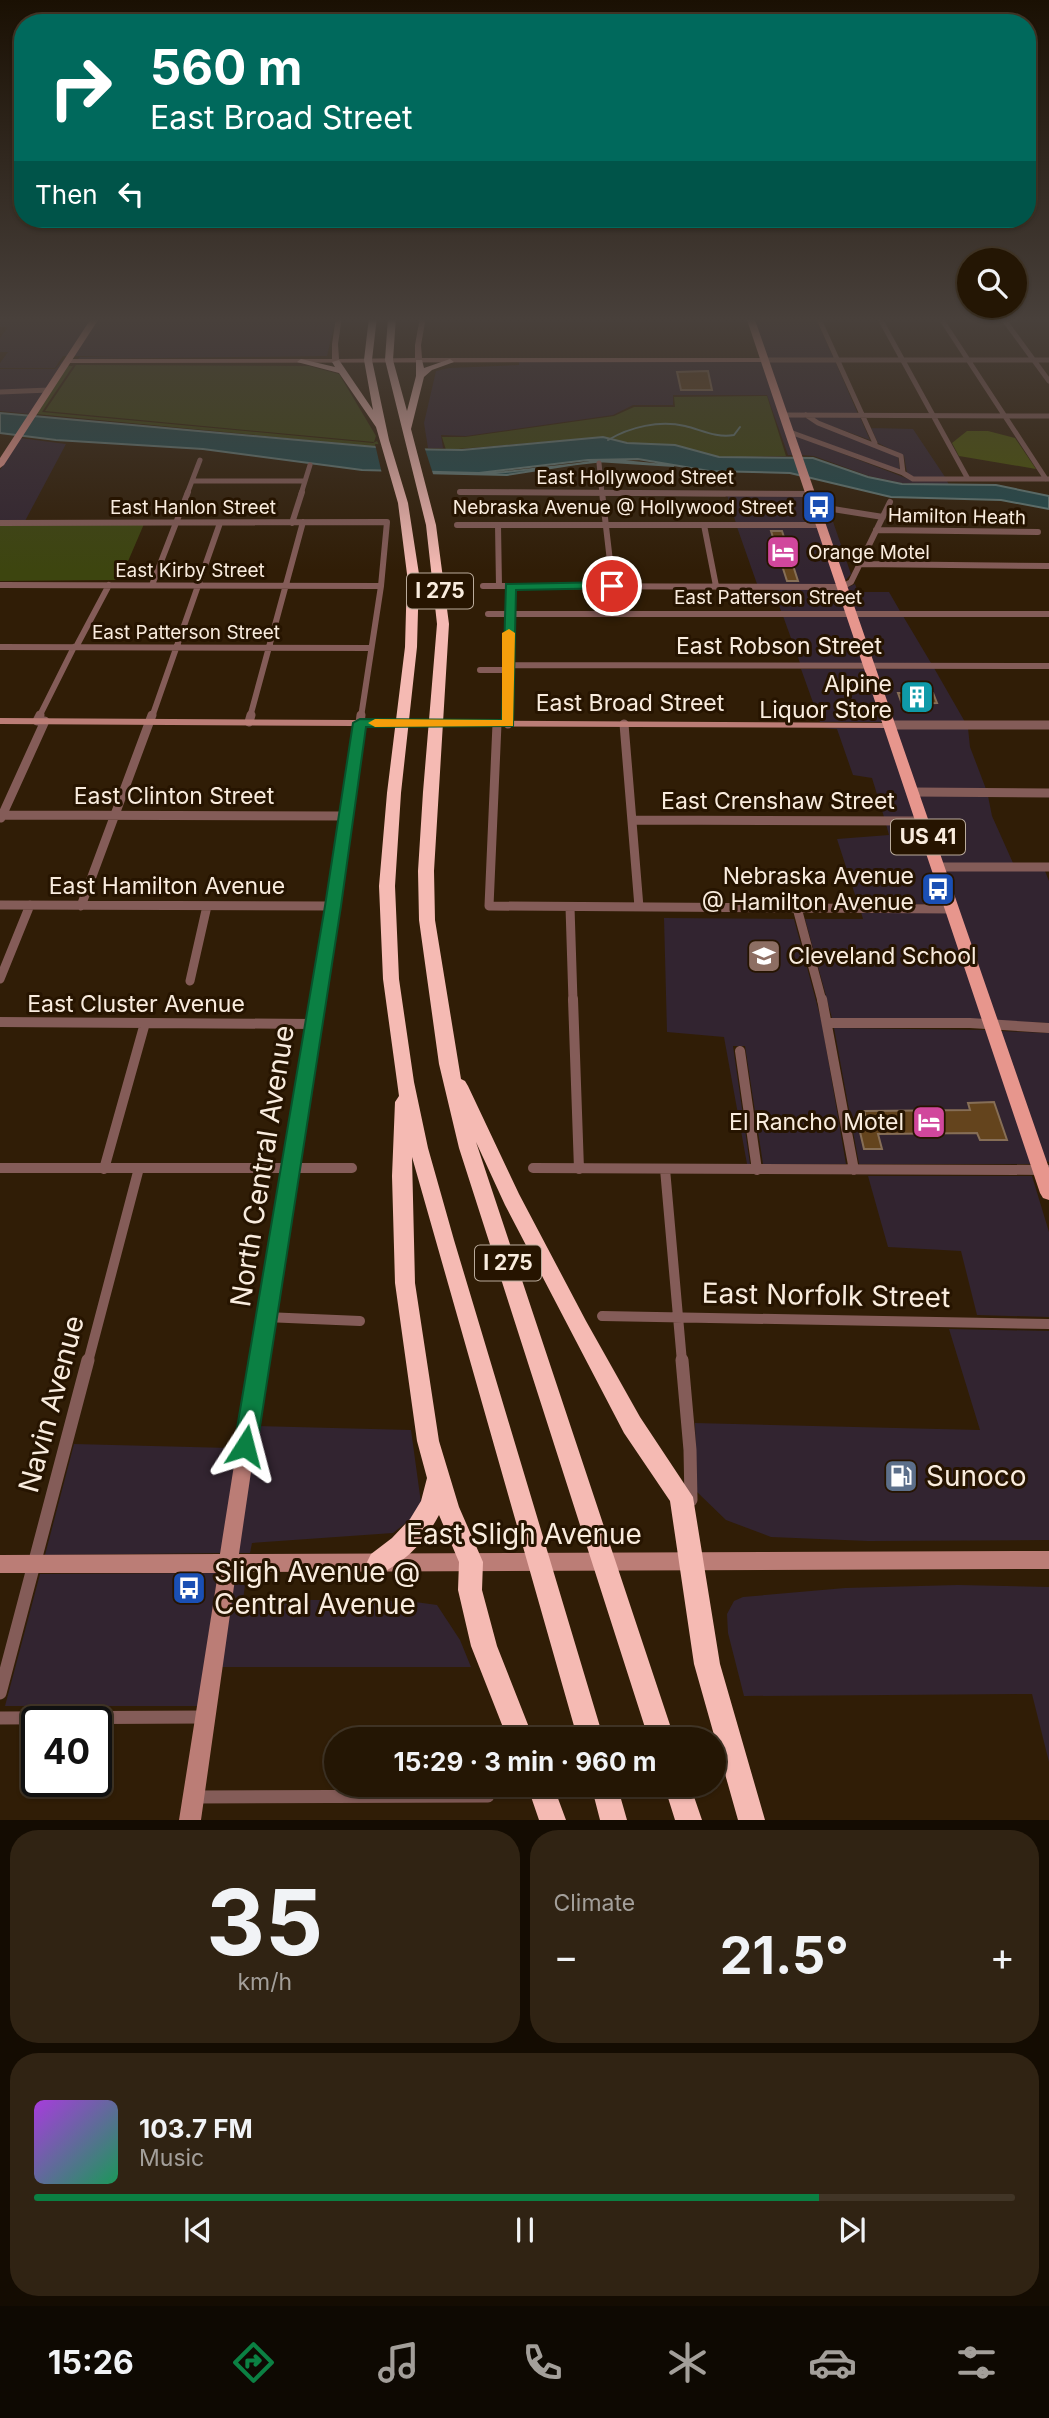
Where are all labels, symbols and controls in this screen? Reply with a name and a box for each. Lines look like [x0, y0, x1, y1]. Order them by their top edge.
text: 560 m [150, 38, 303, 97]
icon: right [35, 42, 126, 133]
text: East Broad Street [150, 98, 412, 137]
icon: left [112, 175, 150, 213]
text: Then [35, 179, 98, 210]
map controls [957, 248, 1027, 318]
button: search [957, 248, 1027, 318]
street label: East Hollywood Street [536, 466, 734, 489]
bus stop icon: Nebraska Avenue @ Hollywood Street [800, 488, 838, 526]
street label: East Hanlon Street [110, 496, 276, 519]
place label: Nebraska Avenue @ Hollywood Street [453, 496, 794, 519]
street label: Hamilton Heath [888, 504, 1026, 529]
hotel icon: Orange Motel [764, 533, 802, 571]
place label: Orange Motel [808, 541, 930, 564]
pin [582, 556, 642, 616]
street label: East Kirby Street [115, 559, 265, 582]
icon: arrive [593, 567, 631, 605]
road number: I 275 [407, 574, 473, 608]
street label: East Patterson Street [674, 586, 862, 609]
street label: East Patterson Street [92, 621, 280, 644]
street label: East Robson Street [676, 632, 883, 660]
place label: Alpine Liquor Store [759, 670, 892, 724]
building icon: Alpine Liquor Store [898, 678, 936, 716]
street label: East Broad Street [536, 689, 725, 717]
street label: East Clinton Street [74, 782, 275, 810]
street label: East Crenshaw Street [661, 787, 895, 815]
road number: US 41 [891, 820, 965, 854]
place label: Nebraska Avenue @ Hamilton Avenue [702, 862, 914, 916]
bus stop icon: Nebraska Avenue @ Hamilton Avenue [919, 870, 957, 908]
street label: East Hamilton Avenue [49, 872, 285, 900]
school or university icon: Cleveland School [745, 937, 783, 975]
place label: Cleveland School [788, 942, 977, 970]
street label: East Cluster Avenue [27, 990, 245, 1018]
street label: North Central Avenue [223, 1023, 301, 1309]
hotel icon: El Rancho Motel [910, 1103, 948, 1141]
place label: El Rancho Motel [729, 1108, 904, 1136]
road number: I 275 [475, 1246, 541, 1280]
street label: East Norfolk Street [701, 1276, 951, 1314]
street label: Navin Avenue [11, 1312, 91, 1496]
position arrow [208, 1409, 282, 1483]
fuel station icon: Sunoco [882, 1457, 920, 1495]
place label: Sunoco [926, 1459, 1027, 1493]
street label: East Sligh Avenue [406, 1517, 642, 1551]
place label: Sligh Avenue @ Central Avenue [214, 1555, 420, 1621]
bus stop icon: Sligh Avenue @ Central Avenue [170, 1569, 208, 1607]
speed limit sign: 40 [21, 1706, 112, 1797]
text: 15:29 · 3 min · 960 m [394, 1746, 656, 1777]
text: 35 [206, 1867, 323, 1977]
text: Climate [554, 1889, 635, 1917]
text: 21.5° [720, 1924, 849, 1987]
text: − [554, 1933, 579, 1979]
text: + [990, 1933, 1015, 1979]
text: km/h [237, 1968, 292, 1996]
text: 103.7 FM [139, 2113, 253, 2144]
text: Music [139, 2144, 204, 2172]
icon: previous [179, 2211, 217, 2249]
icon: pause [506, 2211, 544, 2249]
icon: next [833, 2211, 871, 2249]
icon: directions [229, 2338, 278, 2387]
icon: music [374, 2338, 423, 2387]
icon: phone [518, 2338, 567, 2387]
icon: climate [663, 2338, 712, 2387]
icon: car [808, 2338, 857, 2387]
icon: filters [952, 2338, 1001, 2387]
text: 15:26 [48, 2343, 134, 2382]

